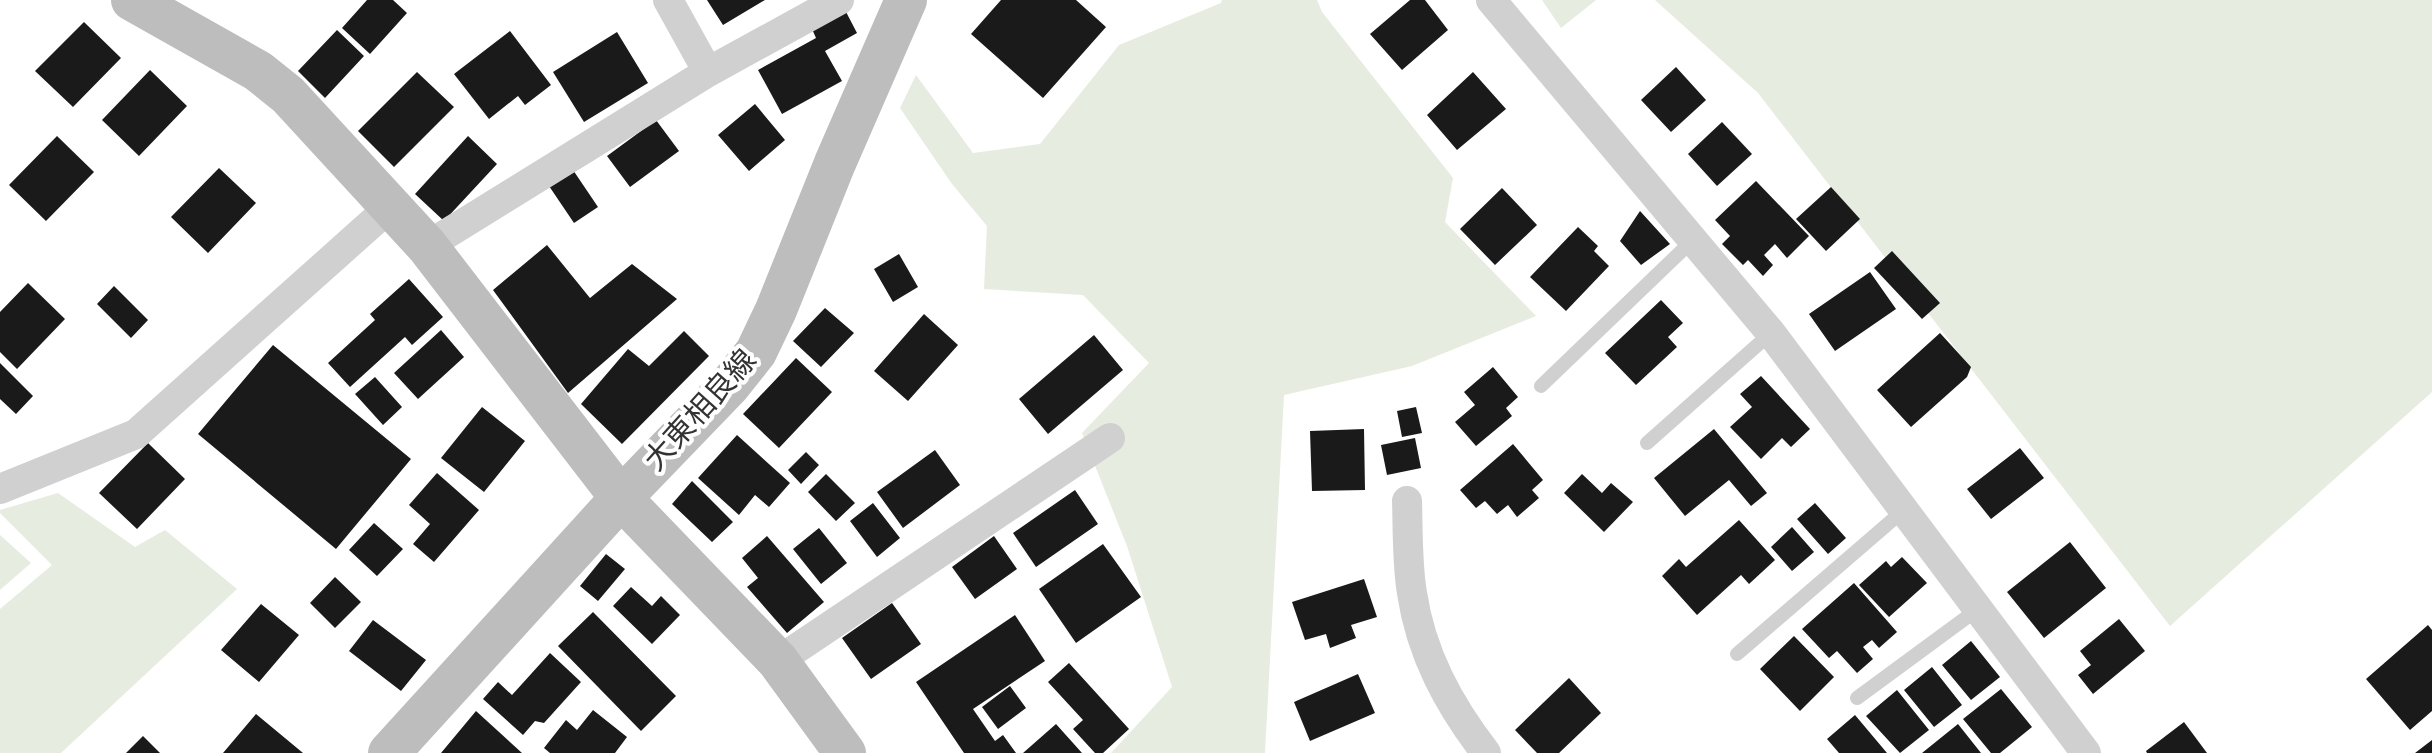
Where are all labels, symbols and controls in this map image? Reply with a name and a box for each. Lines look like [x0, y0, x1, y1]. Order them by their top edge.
street label: 大東相良線 [634, 340, 764, 478]

